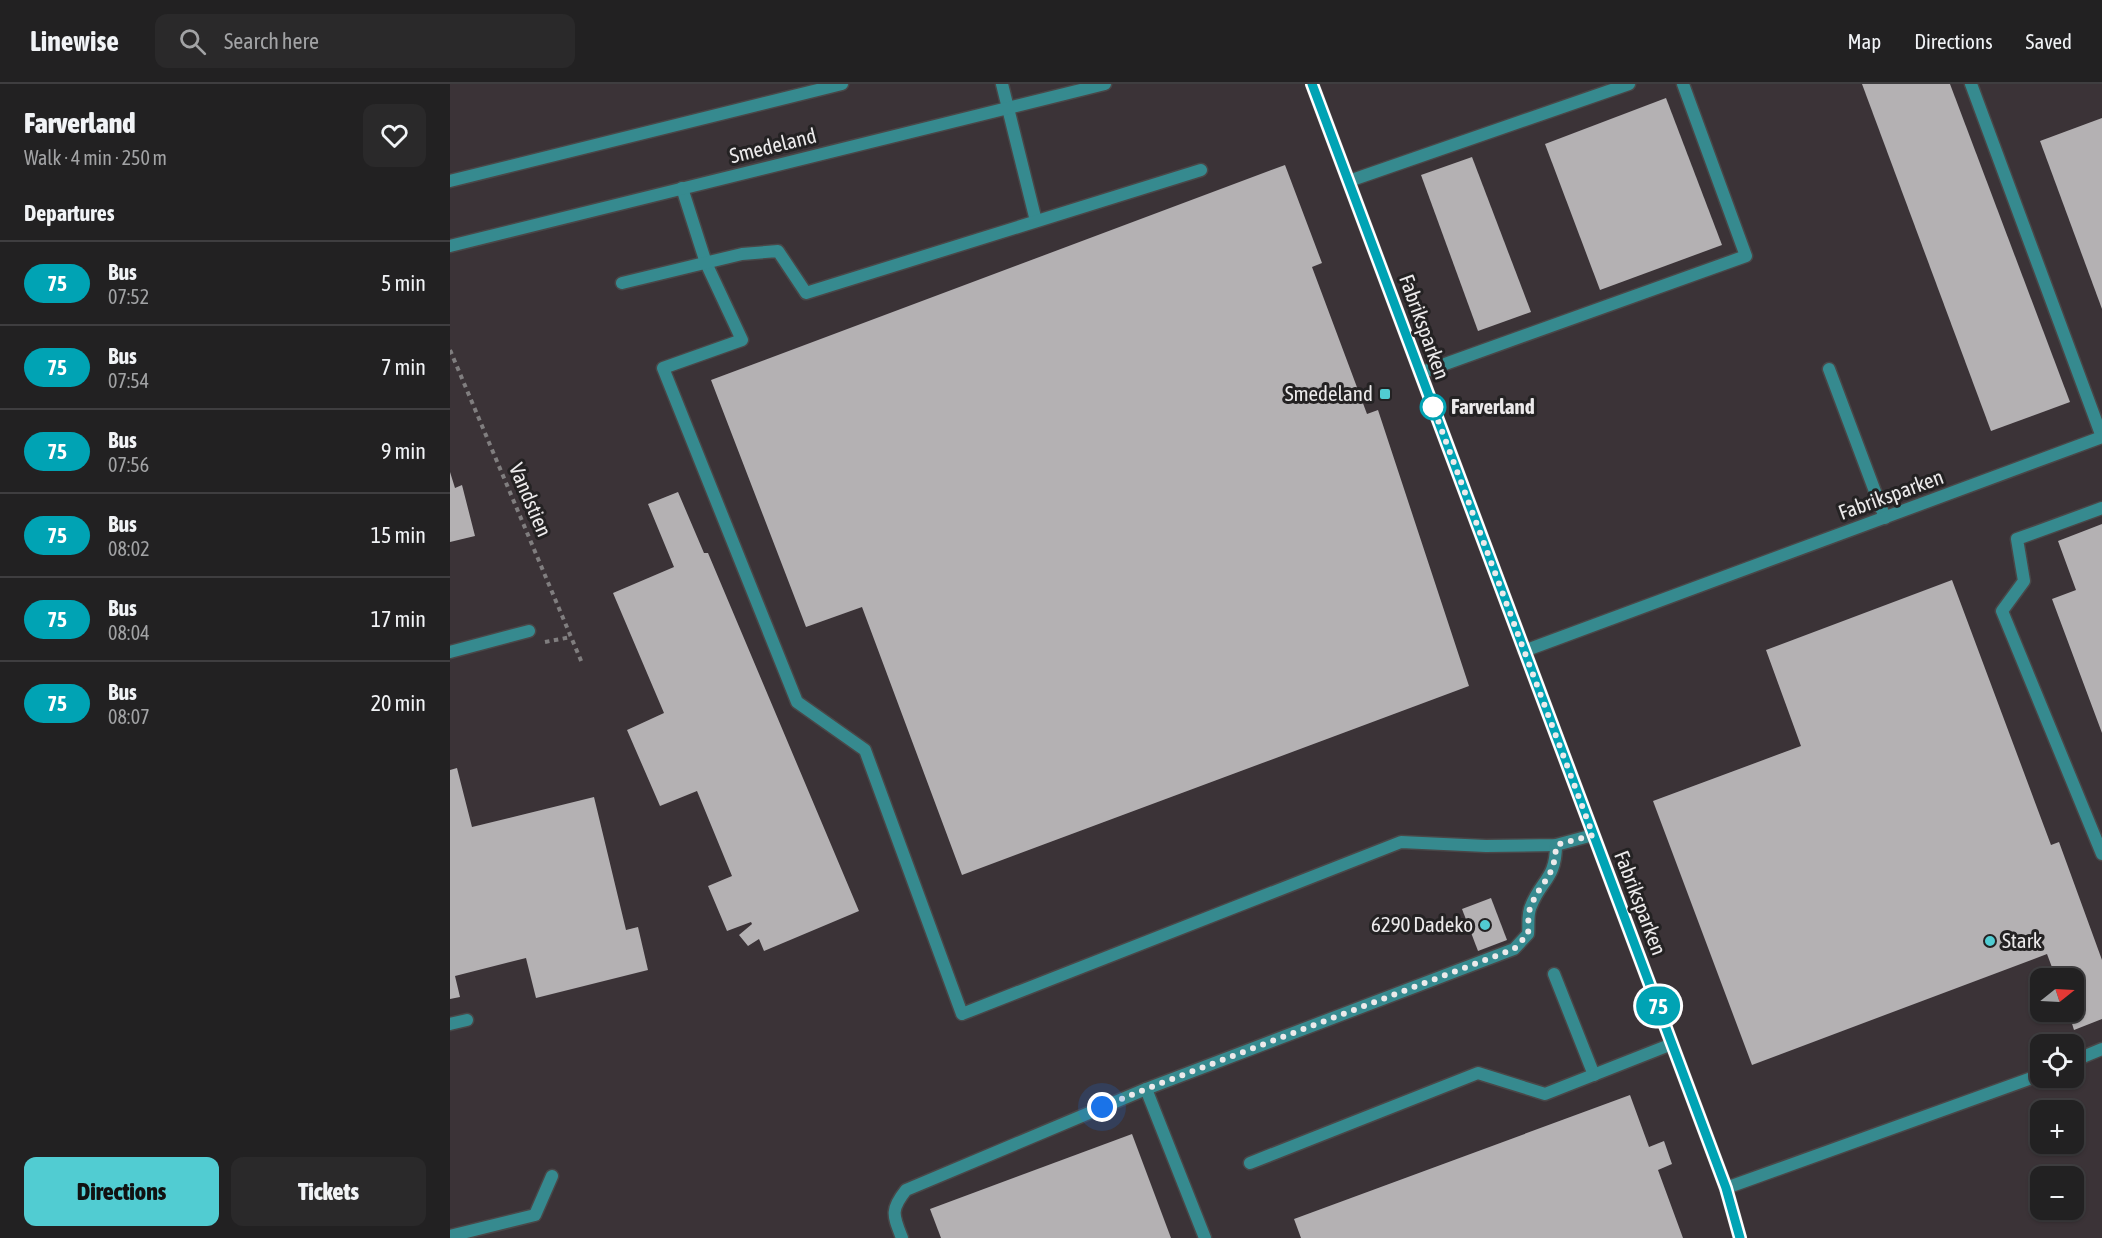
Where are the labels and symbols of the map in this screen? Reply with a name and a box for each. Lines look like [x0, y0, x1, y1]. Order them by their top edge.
street label: Smedeland [727, 123, 819, 167]
street label: Fabriksparken [1395, 271, 1455, 382]
place label: Smedeland [1285, 381, 1373, 405]
marker: Smedeland [1378, 387, 1392, 401]
marker: Farverland [1420, 394, 1446, 420]
place label: Farverland [1451, 394, 1535, 418]
street label: Vandstien [505, 459, 557, 540]
street label: Fabriksparken [1835, 464, 1946, 524]
street label: Fabriksparken [1610, 847, 1672, 958]
place label: 6290 Dadeko [1371, 912, 1473, 936]
marker: 6290 Dadeko [1478, 918, 1492, 932]
place label: Stark [2002, 928, 2042, 952]
marker: Stark [1983, 934, 1997, 948]
north arrow [2030, 968, 2084, 1022]
line badge: 75 [1631, 986, 1685, 1026]
your location [1087, 1092, 1117, 1122]

